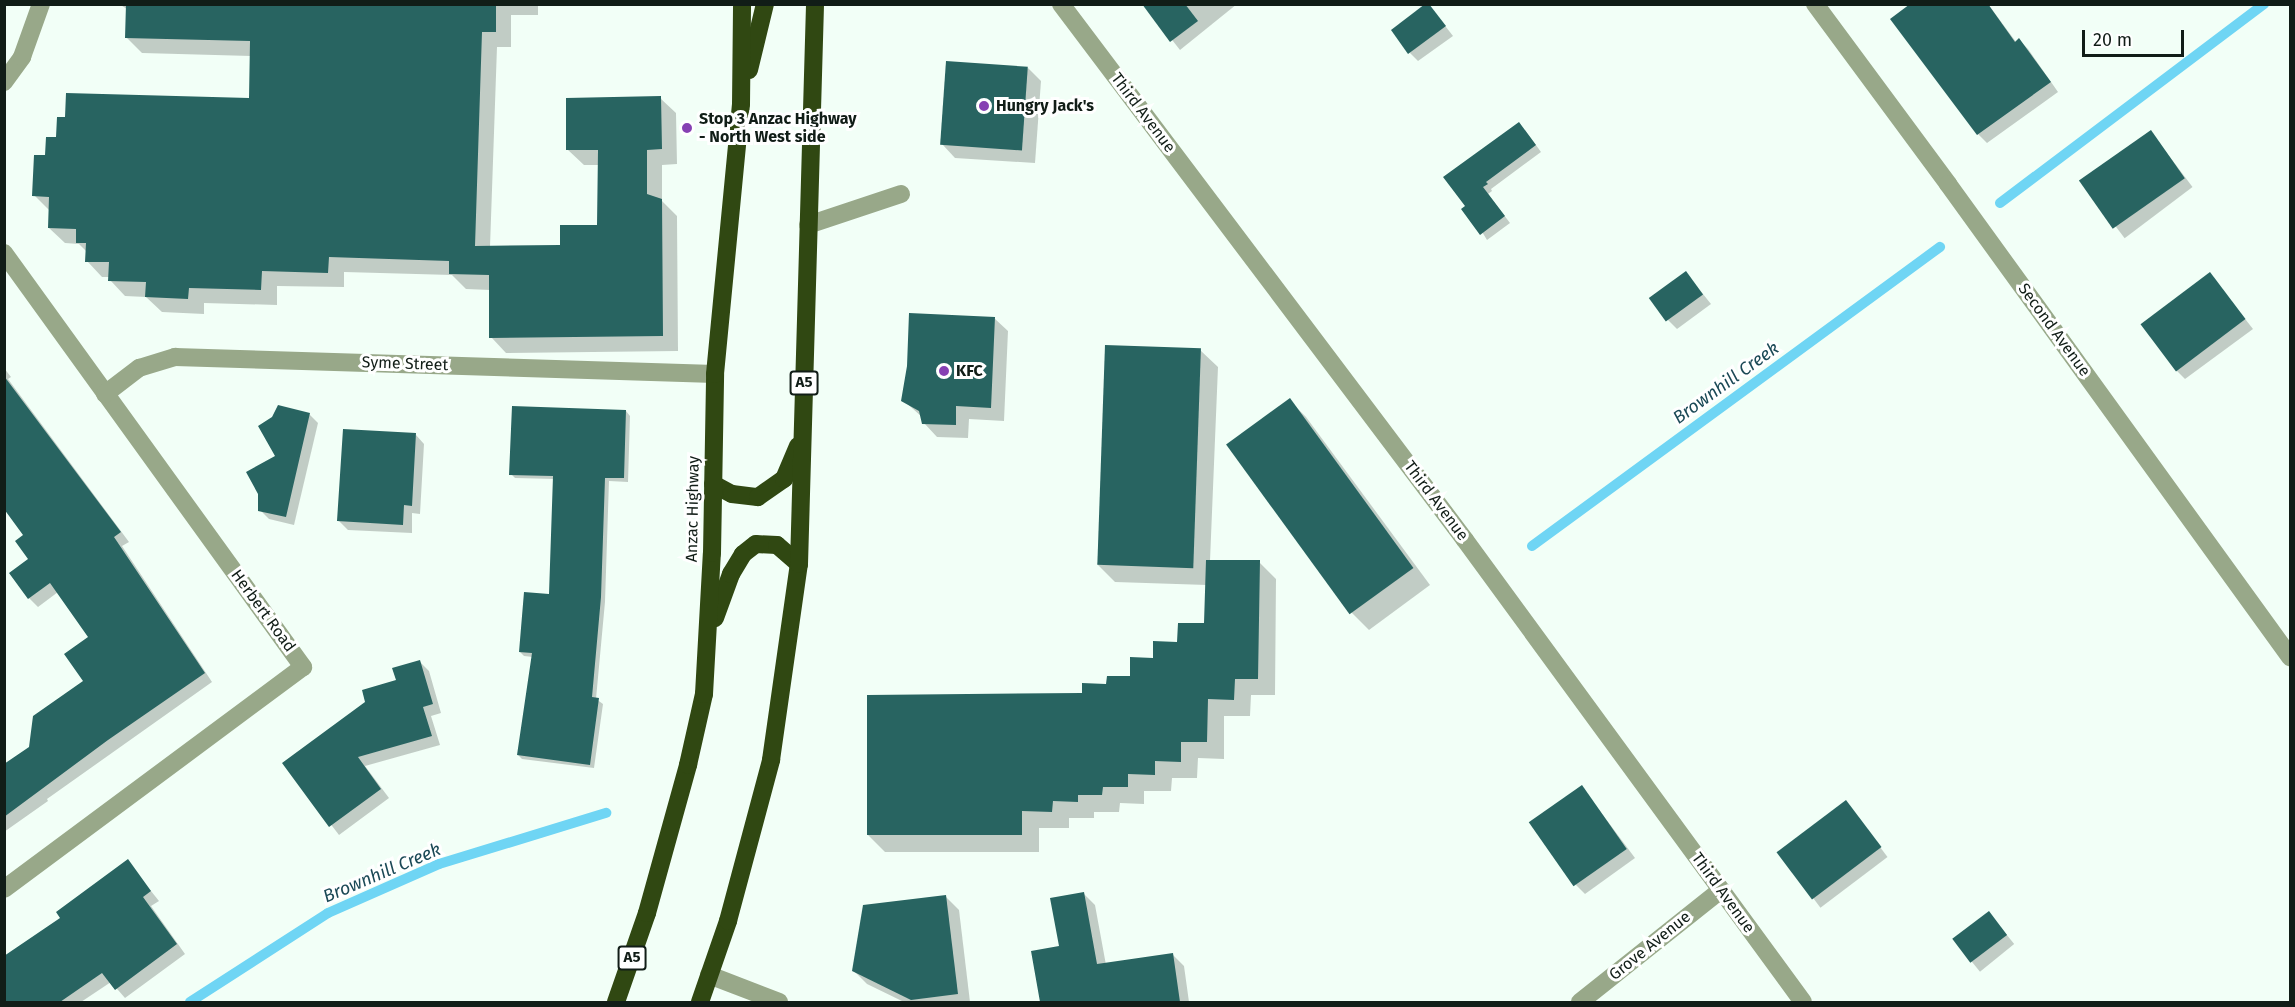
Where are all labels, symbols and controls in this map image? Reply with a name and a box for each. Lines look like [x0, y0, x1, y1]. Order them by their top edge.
scale bar [2085, 18, 2187, 56]
text: 20 m [2093, 29, 2132, 51]
street label: Third Avenue [1107, 69, 1179, 157]
place label: Hungry Jack's [996, 96, 1094, 116]
marker: Hungry Jack's [977, 99, 991, 113]
place label: Stop 3 Anzac Highway - North West side [699, 109, 857, 147]
marker: Stop 3 Anzac Highway - North West side [680, 121, 694, 135]
street label: Second Avenue [2014, 280, 2094, 380]
water label: Brownhill Creek [1669, 337, 1783, 429]
street label: Syme Street [361, 353, 449, 375]
place label: KFC [956, 361, 983, 381]
marker: KFC [937, 364, 951, 378]
road number: A5 [789, 371, 819, 395]
street label: Anzac Highway [682, 456, 704, 562]
street label: Third Avenue [1400, 457, 1472, 545]
street label: Herbert Road [227, 566, 299, 656]
water label: Brownhill Creek [320, 839, 444, 907]
street label: Third Avenue [1687, 849, 1759, 937]
street label: Grove Avenue [1606, 907, 1694, 985]
road number: A5 [617, 946, 647, 970]

